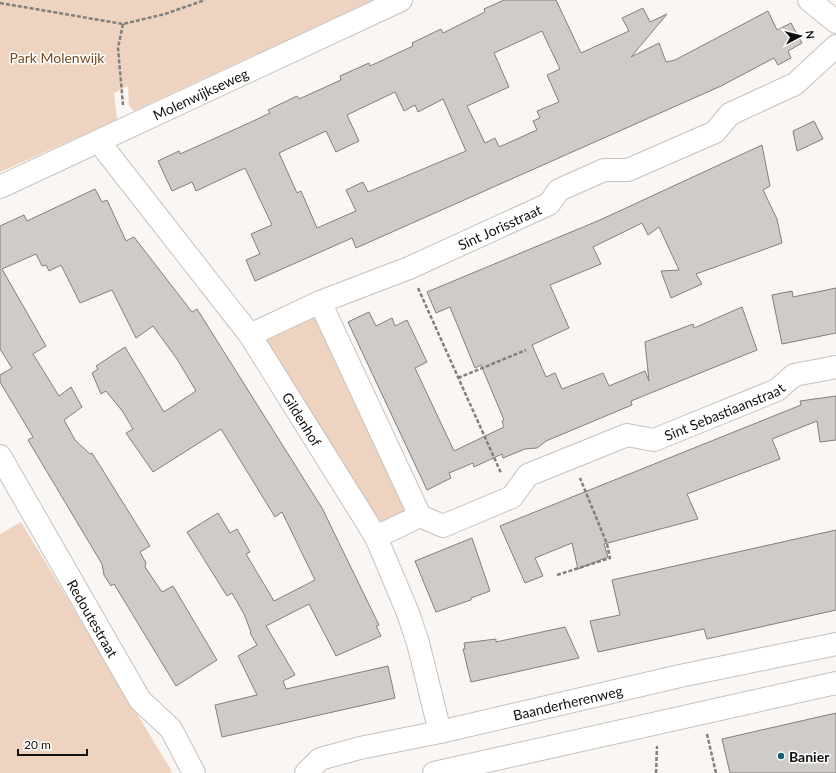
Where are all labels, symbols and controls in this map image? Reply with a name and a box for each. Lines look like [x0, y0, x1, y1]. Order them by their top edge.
north arrow [780, 16, 820, 56]
text: N [803, 30, 817, 40]
park label: Park Molenwijk [10, 49, 105, 66]
street label: Molenwijkseweg [150, 64, 251, 123]
street label: Sint Jorisstraat [455, 200, 544, 253]
street label: Sint Sebastiaanstraat [662, 379, 788, 443]
street label: Gildenhof [279, 389, 326, 449]
street label: Redoutestraat [64, 576, 122, 660]
street label: Baanderherenweg [511, 681, 624, 723]
scale bar [18, 731, 87, 757]
text: 20 m [24, 737, 51, 752]
place label: Banier [789, 748, 830, 765]
marker: Banier [776, 751, 786, 761]

